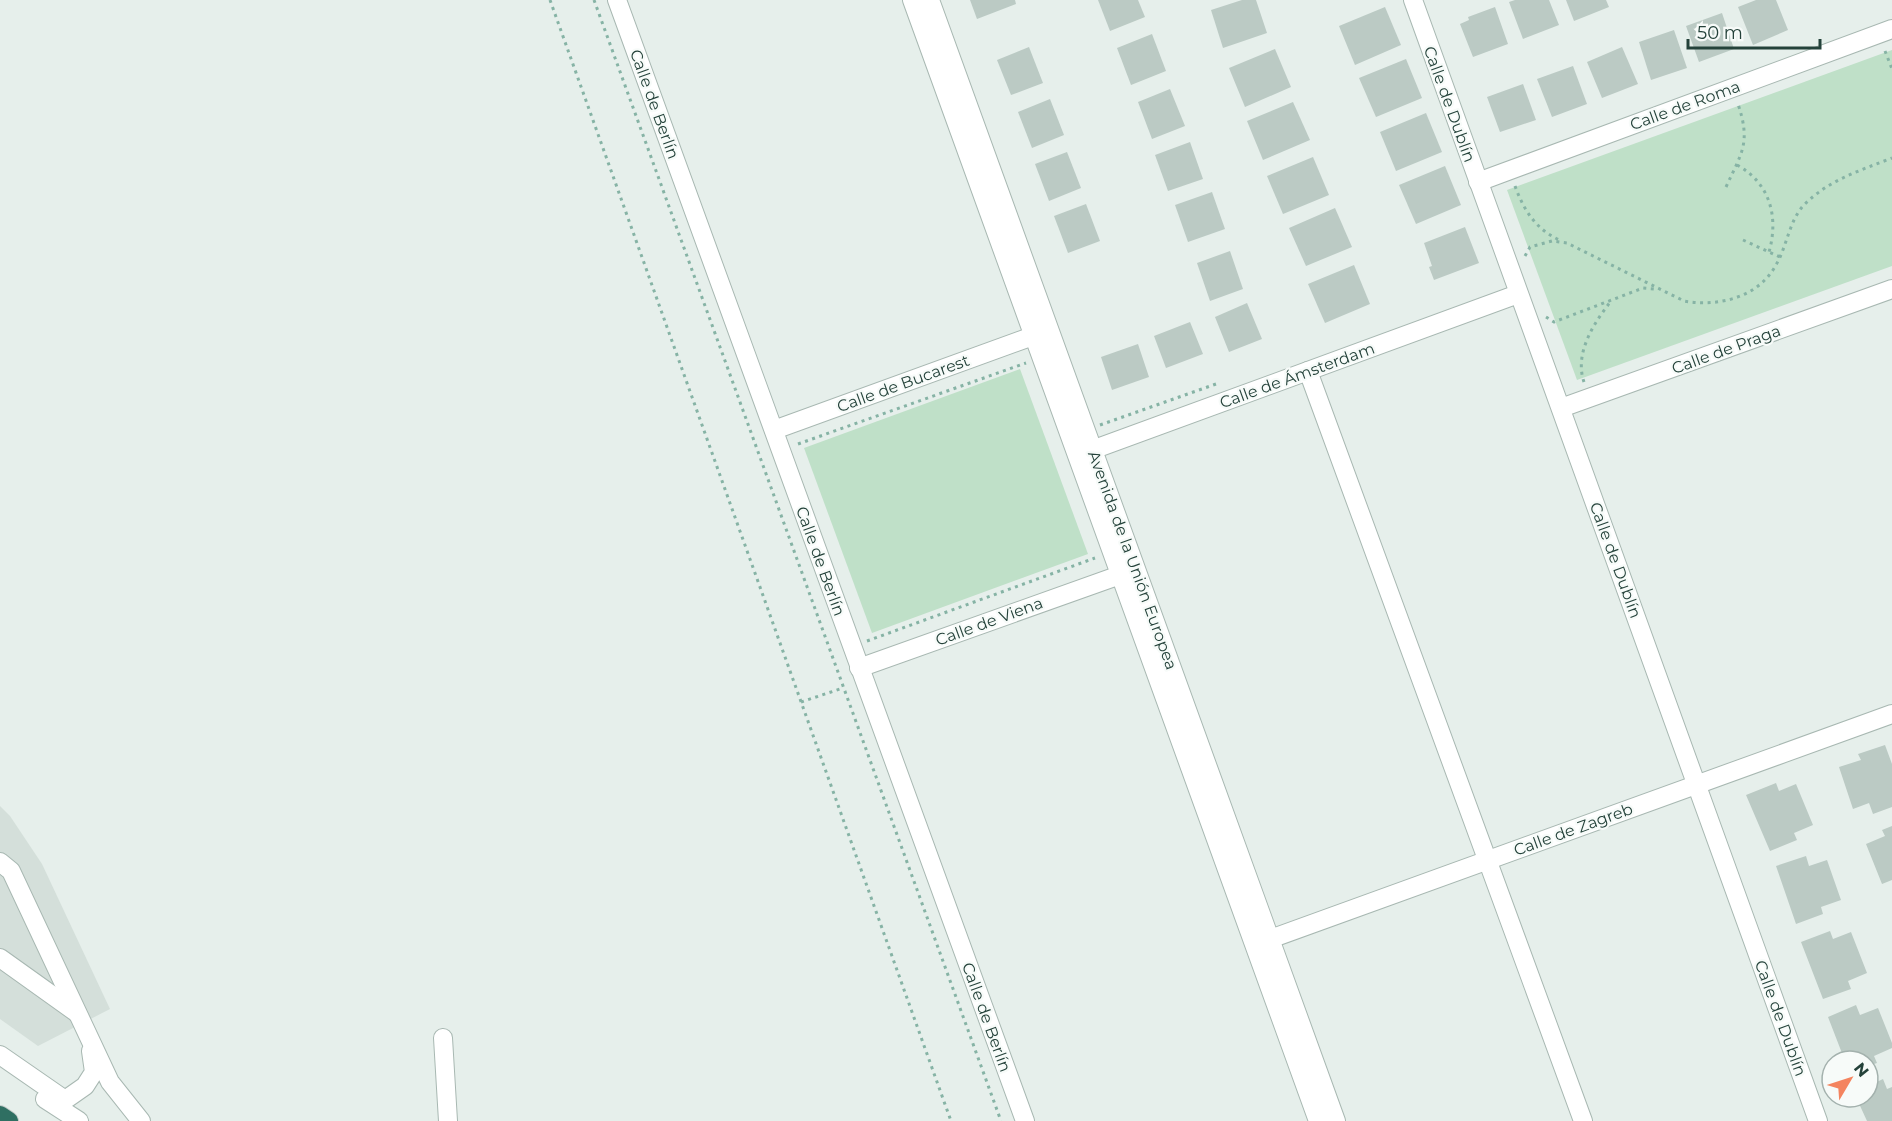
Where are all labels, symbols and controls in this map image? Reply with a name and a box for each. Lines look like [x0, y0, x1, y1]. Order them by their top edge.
scale bar [1688, 12, 1820, 50]
text: 50 m [1697, 22, 1743, 44]
street label: Calle de Dublín [1420, 44, 1479, 165]
street label: Calle de Berlín [626, 47, 683, 162]
street label: Calle de Roma [1627, 77, 1743, 134]
street label: Calle de Praga [1669, 321, 1783, 378]
street label: Calle de Ámsterdam [1217, 339, 1377, 412]
street label: Calle de Bucarest [834, 351, 972, 416]
street label: Avenida de la Unión Europea [1084, 448, 1181, 672]
street label: Calle de Dublín [1586, 500, 1645, 621]
street label: Calle de Berlín [792, 504, 849, 619]
street label: Calle de Viena [933, 593, 1045, 650]
street label: Calle de Zagreb [1511, 799, 1635, 860]
street label: Calle de Dublín [1751, 958, 1810, 1079]
street label: Calle de Berlín [958, 960, 1015, 1075]
north arrow [1820, 1049, 1880, 1109]
text: N [1850, 1059, 1873, 1081]

